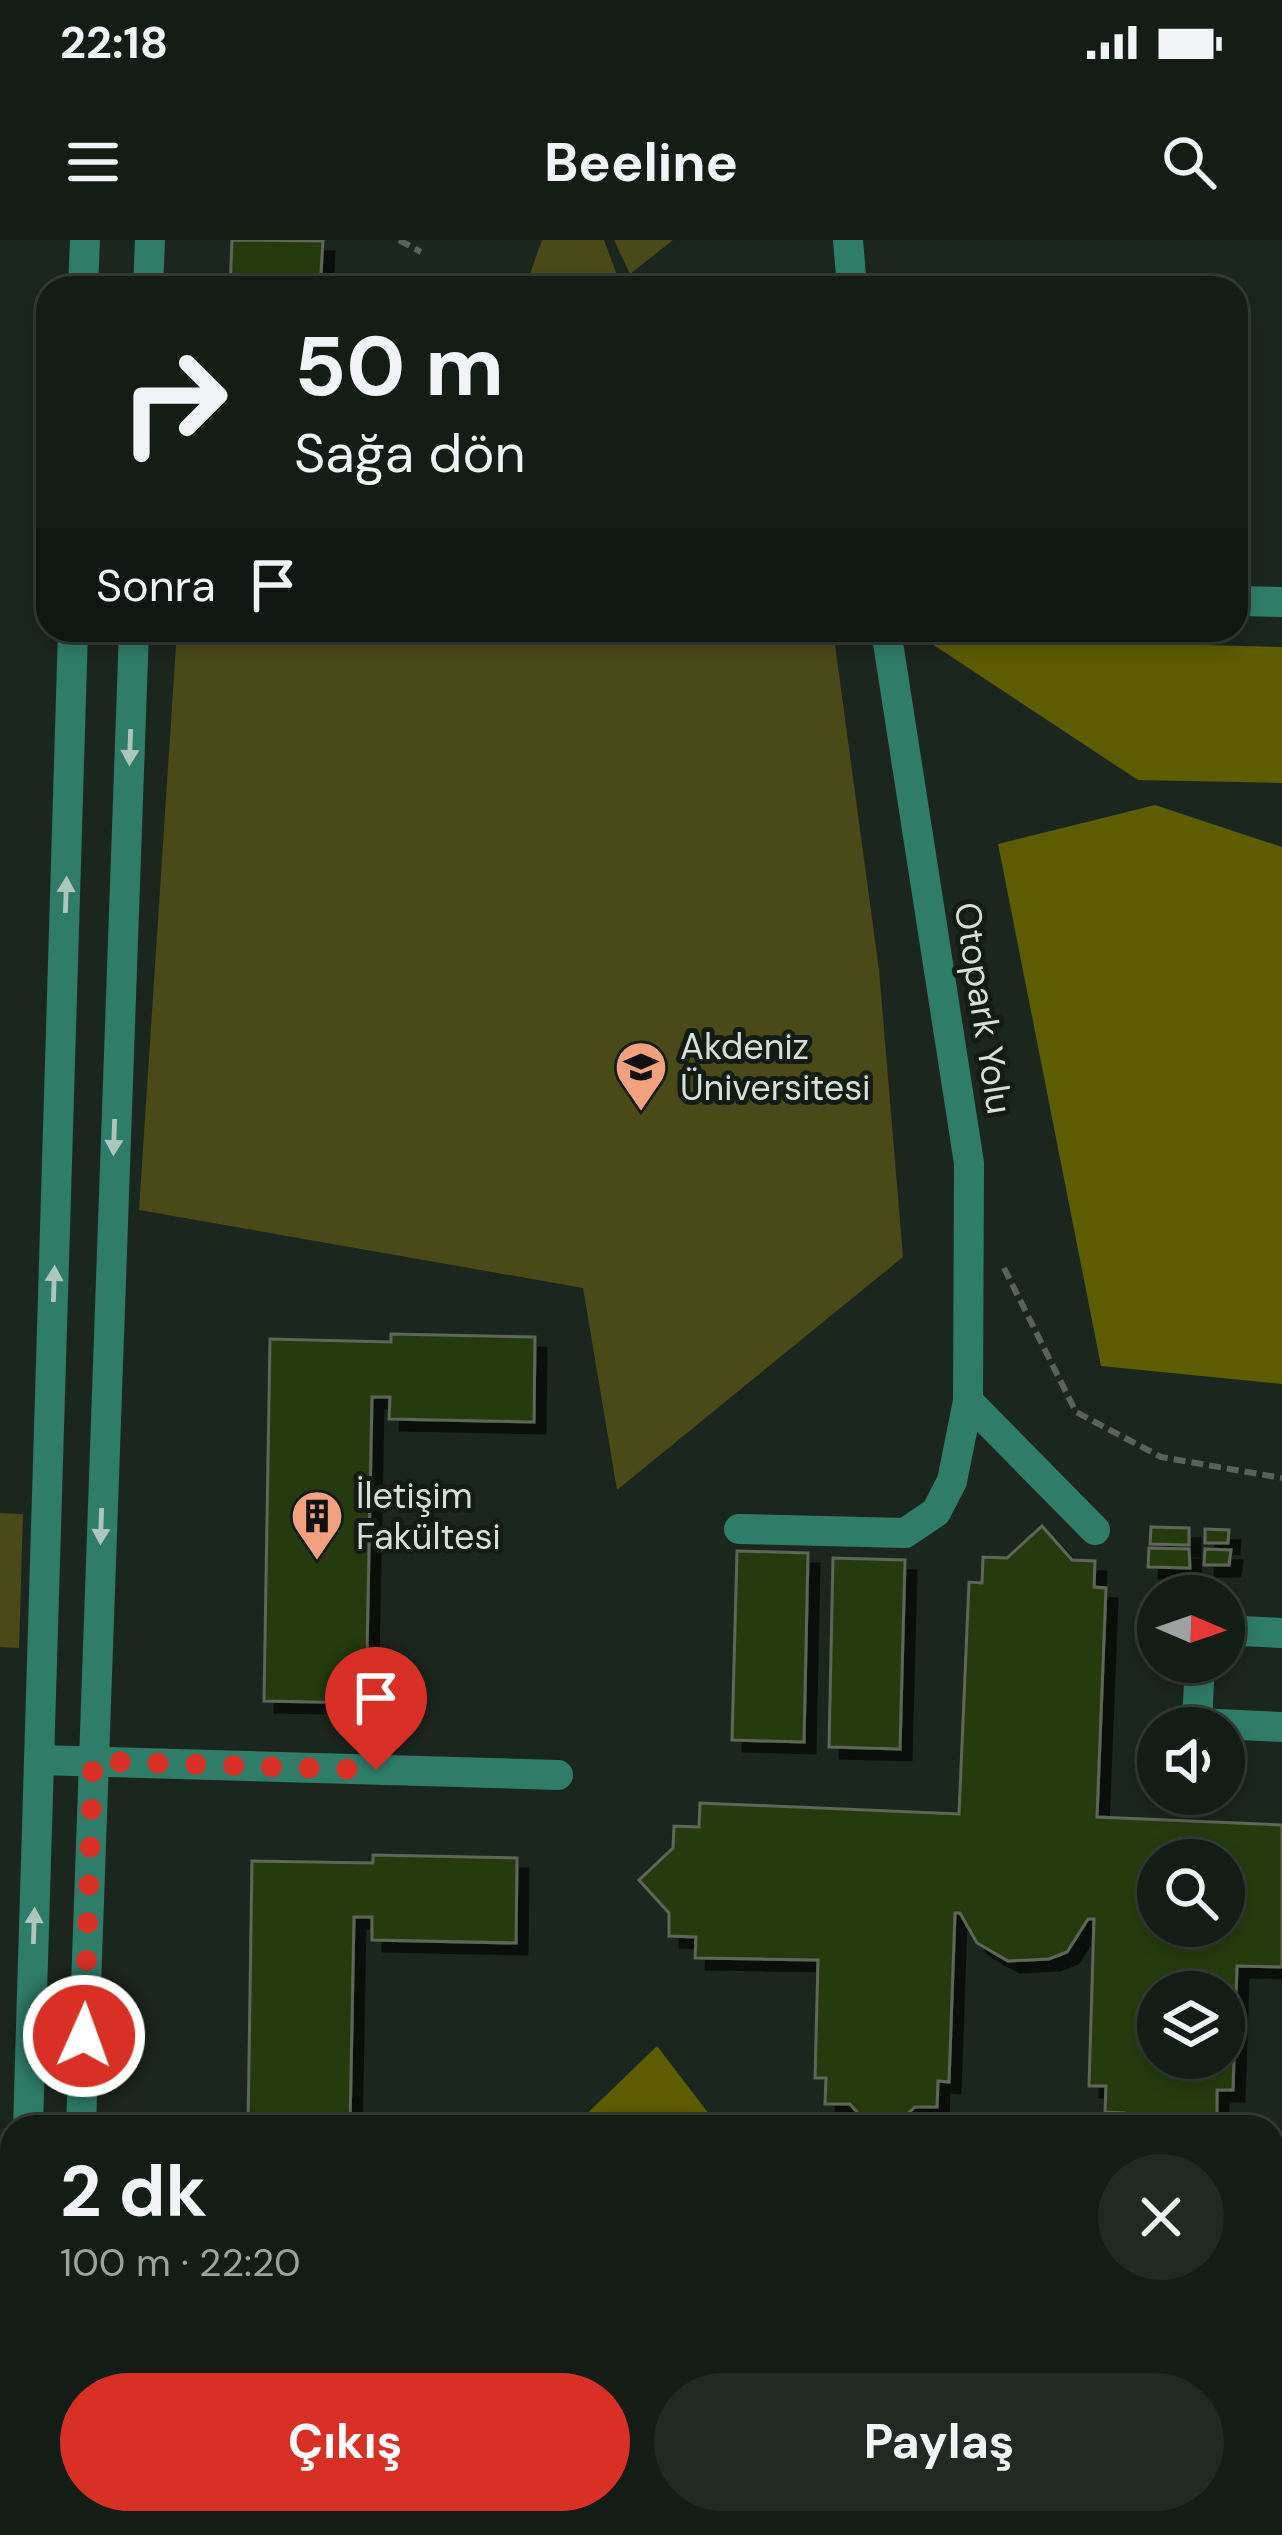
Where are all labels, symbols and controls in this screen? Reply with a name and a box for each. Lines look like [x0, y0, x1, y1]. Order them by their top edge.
text: 22:18 [60, 13, 168, 72]
text: Beeline [544, 127, 738, 198]
icon: menu [60, 129, 126, 195]
icon: search [1156, 129, 1222, 195]
text: 50 m [294, 312, 504, 421]
icon: right [96, 324, 252, 480]
text: Sağa dön [294, 418, 525, 489]
icon: arrive [240, 552, 306, 618]
text: Sonra [96, 556, 216, 615]
one-way arrow [120, 729, 139, 767]
one-way arrow [56, 875, 75, 913]
street label: Otopark Yolu [944, 899, 1023, 1117]
place label: Akdeniz Üniversitesi [680, 1023, 870, 1111]
school or university icon: Akdeniz Üniversitesi [613, 1039, 669, 1113]
one-way arrow [105, 1119, 124, 1157]
one-way arrow [45, 1264, 64, 1302]
place label: İletişim Fakültesi [356, 1472, 501, 1560]
building icon: İletişim Fakültesi [289, 1488, 345, 1562]
one-way arrow [91, 1508, 110, 1546]
north arrow [1137, 1575, 1245, 1683]
map controls [1137, 1575, 1245, 2079]
pin [325, 1647, 427, 1770]
icon: arrive [343, 1665, 409, 1731]
button: sound [1137, 1707, 1245, 1815]
button: search [1137, 1839, 1245, 1947]
one-way arrow [25, 1906, 44, 1944]
button: layers [1137, 1971, 1245, 2079]
position arrow [21, 1973, 147, 2099]
text: 2 dk [60, 2145, 207, 2238]
button: close [1098, 2154, 1224, 2280]
text: 100 m · 22:20 [60, 2237, 301, 2288]
button: Çıkış [60, 2373, 630, 2511]
button: Paylaş [654, 2373, 1224, 2511]

